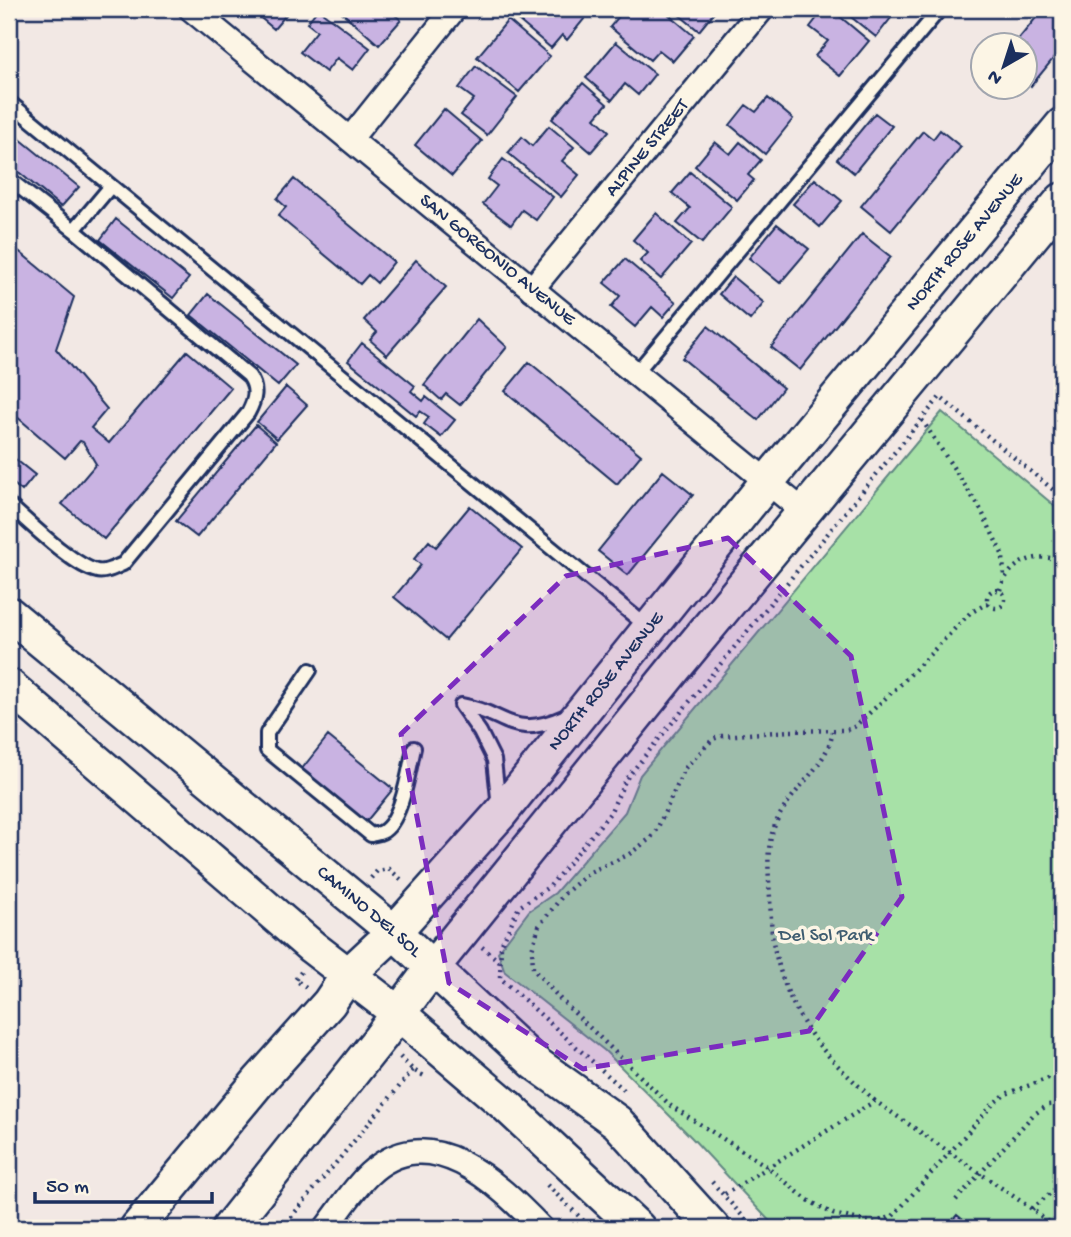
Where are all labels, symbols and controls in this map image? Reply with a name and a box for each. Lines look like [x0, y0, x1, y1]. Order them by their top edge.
north arrow [970, 32, 1040, 102]
text: N [983, 64, 1008, 89]
street label: ALPINE STREET [601, 95, 695, 202]
street label: NORTH ROSE AVENUE [901, 168, 1029, 316]
street label: SAN GORGONIO AVENUE [414, 189, 581, 332]
street label: NORTH ROSE AVENUE [544, 607, 670, 756]
street label: CAMINO DEL SOL [311, 861, 427, 964]
park label: Del Sol Park [777, 925, 875, 948]
scale bar [35, 1160, 212, 1204]
text: 50 m [46, 1176, 89, 1201]

